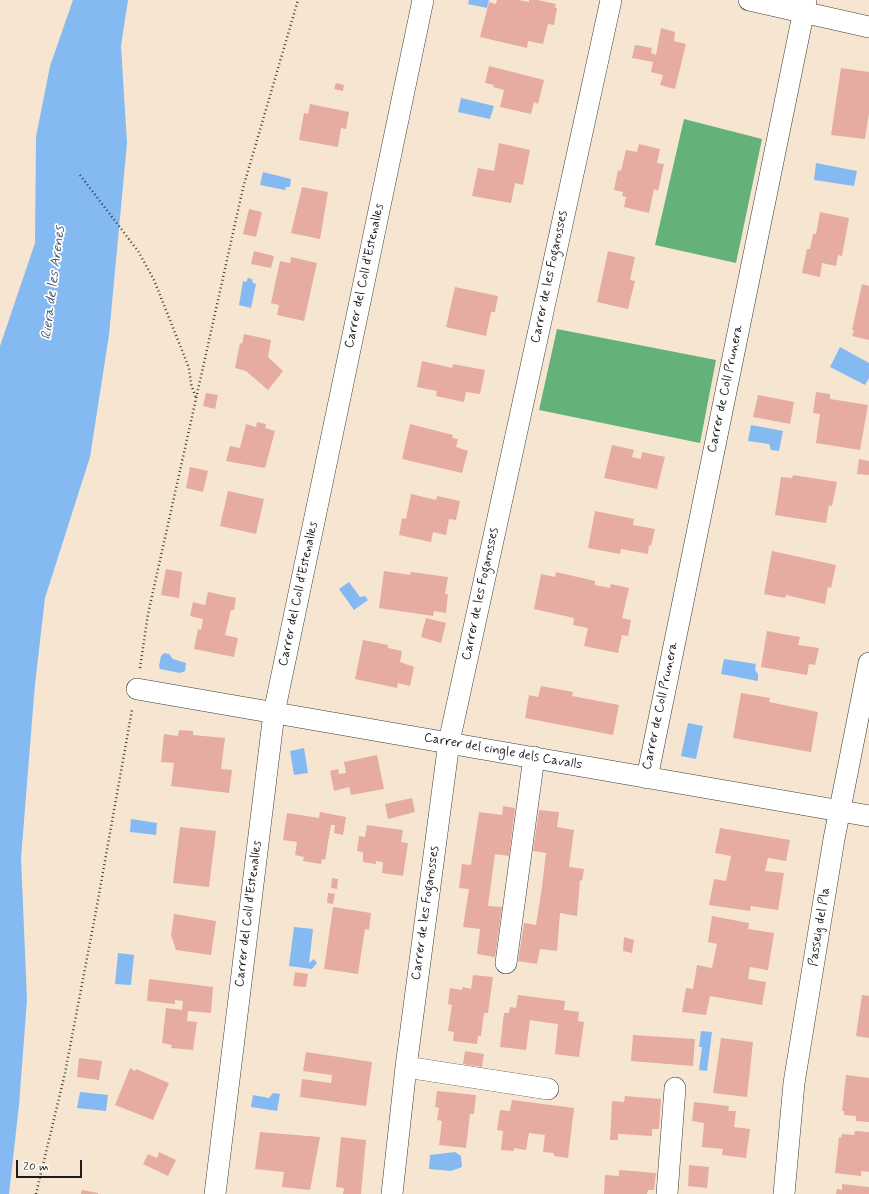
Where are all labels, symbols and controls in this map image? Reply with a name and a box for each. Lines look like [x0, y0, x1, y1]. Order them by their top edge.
street label: Carrer del Coll d'Estenalles [342, 202, 388, 350]
street label: Carrer de les Fogarosses [528, 209, 572, 345]
water label: Riera de les Arenes [39, 225, 69, 341]
street label: Carrer de Coll Prunera [705, 324, 747, 454]
street label: Carrer del Coll d'Estenalles [276, 520, 322, 668]
street label: Carrer de les Fogarosses [459, 526, 503, 662]
street label: Carrer de Coll Prunera [640, 641, 682, 771]
street label: Carrer del cingle dels Cavalls [423, 730, 583, 774]
street label: Carrer del Coll d'Estenalles [232, 840, 266, 988]
street label: Carrer de les Fogarosses [409, 845, 443, 981]
street label: Passeig del Pla [806, 886, 834, 968]
scale bar [18, 1152, 84, 1178]
text: 20 m [23, 1159, 49, 1175]

